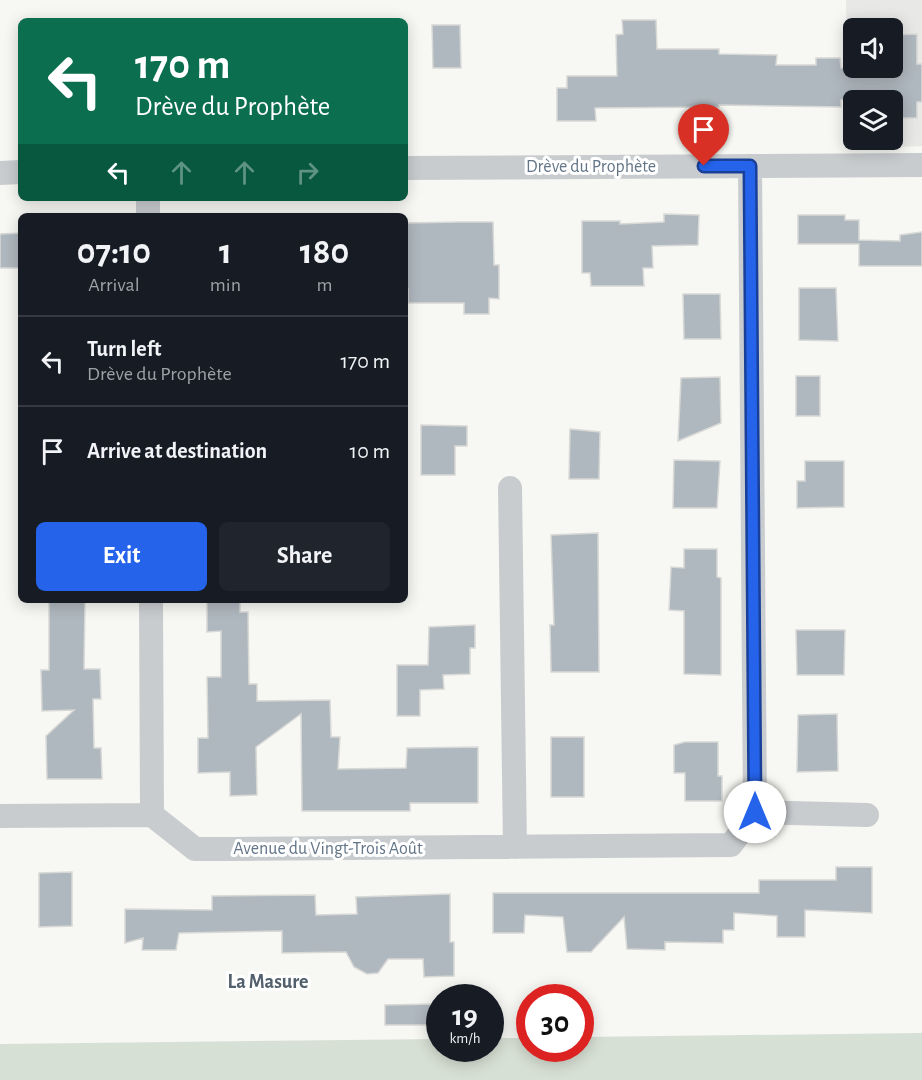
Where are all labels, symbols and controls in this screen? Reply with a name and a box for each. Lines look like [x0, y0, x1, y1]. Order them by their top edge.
map controls [843, 18, 903, 150]
button: sound [843, 18, 903, 78]
icon: left [36, 42, 114, 120]
text: 170 m [135, 44, 230, 86]
button: layers [843, 90, 903, 150]
text: Drève du Prophète [135, 93, 330, 120]
pin [678, 104, 729, 166]
icon: arrive [687, 113, 720, 146]
icon: left [102, 156, 135, 189]
icon: ahead [165, 156, 198, 189]
icon: ahead [228, 156, 261, 189]
icon: right [291, 156, 324, 189]
street label: Drève du Prophète [526, 158, 656, 176]
text: 07:10 [77, 234, 151, 270]
text: 1 [219, 234, 232, 270]
text: 180 [300, 234, 349, 270]
text: Arrival [88, 275, 140, 295]
text: min [210, 275, 241, 295]
text: m [316, 275, 332, 295]
text: Turn left [87, 338, 161, 360]
icon: left [36, 345, 69, 378]
text: 170 m [340, 350, 390, 372]
text: Drève du Prophète [87, 364, 232, 384]
icon: arrive [36, 435, 69, 468]
text: Arrive at destination [87, 440, 267, 462]
text: 10 m [350, 440, 390, 462]
button: Exit [36, 522, 207, 591]
button: Share [219, 522, 390, 591]
position arrow [723, 780, 787, 844]
street label: Avenue du Vingt-Trois Août [233, 840, 423, 858]
district label: La Masure [227, 972, 309, 992]
speed limit sign: 30 [516, 984, 594, 1062]
text: 19 [452, 1001, 478, 1031]
text: km/h [450, 1031, 480, 1046]

